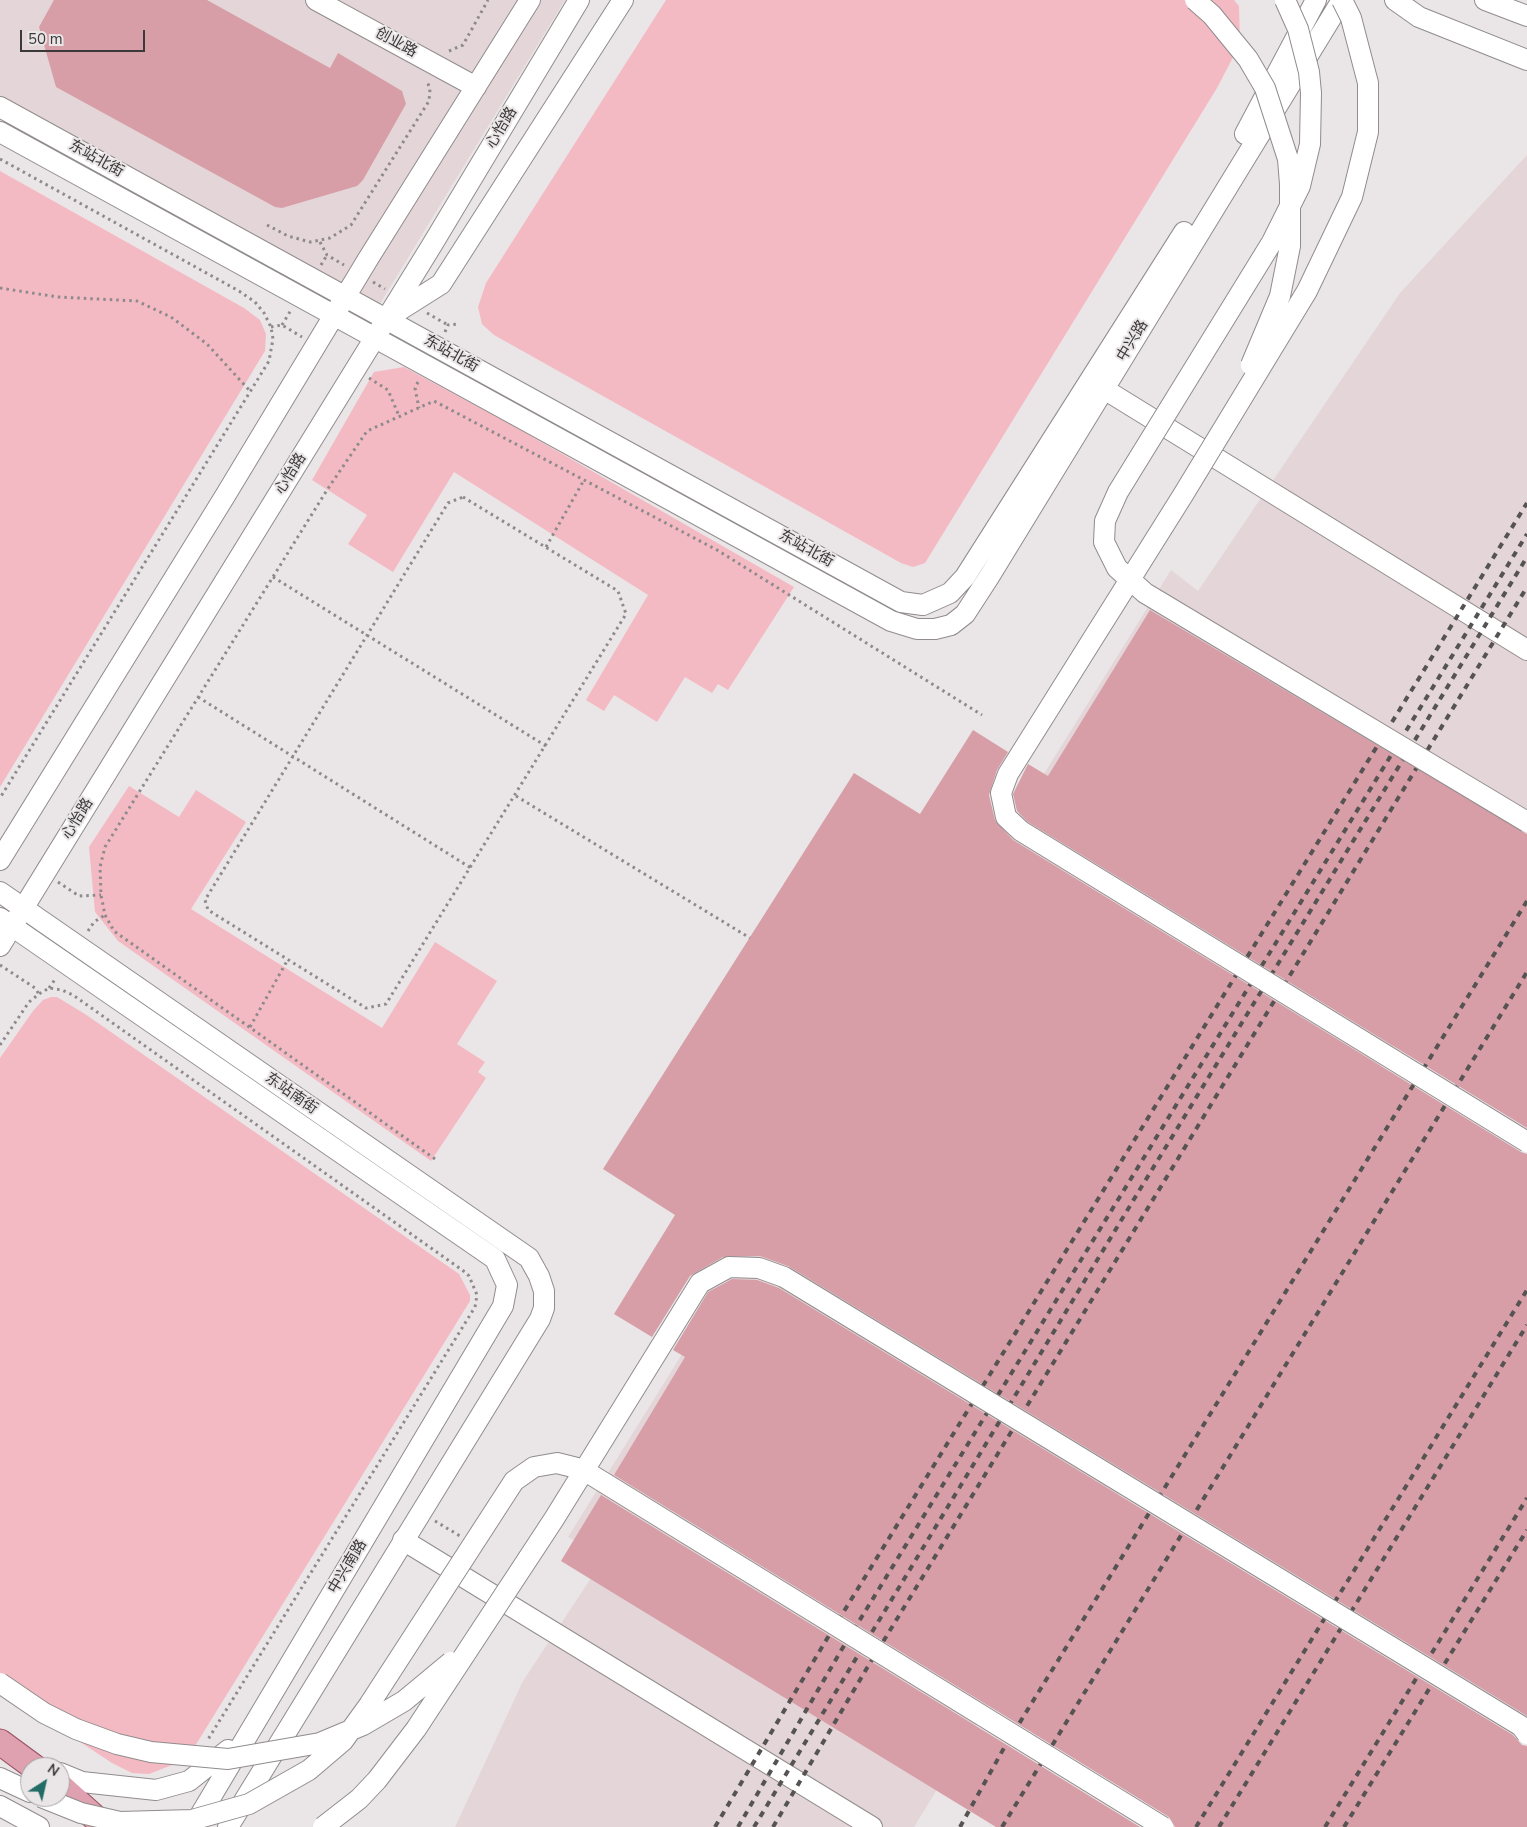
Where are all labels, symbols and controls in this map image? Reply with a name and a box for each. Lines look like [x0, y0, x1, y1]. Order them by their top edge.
scale bar [22, 20, 148, 52]
street label: 创业路 [372, 24, 420, 62]
text: 50 m [28, 29, 63, 49]
street label: 心怡路 [483, 104, 521, 152]
street label: 东站北街 [65, 137, 127, 181]
street label: 中兴路 [1114, 317, 1152, 365]
street label: 东站北街 [420, 332, 482, 376]
street label: 心怡路 [271, 450, 311, 498]
street label: 东站北街 [775, 527, 837, 571]
street label: 心怡路 [58, 795, 98, 843]
street label: 东站南街 [261, 1069, 321, 1119]
street label: 中兴南路 [325, 1537, 371, 1597]
north arrow [20, 1757, 70, 1807]
text: N [44, 1759, 63, 1781]

